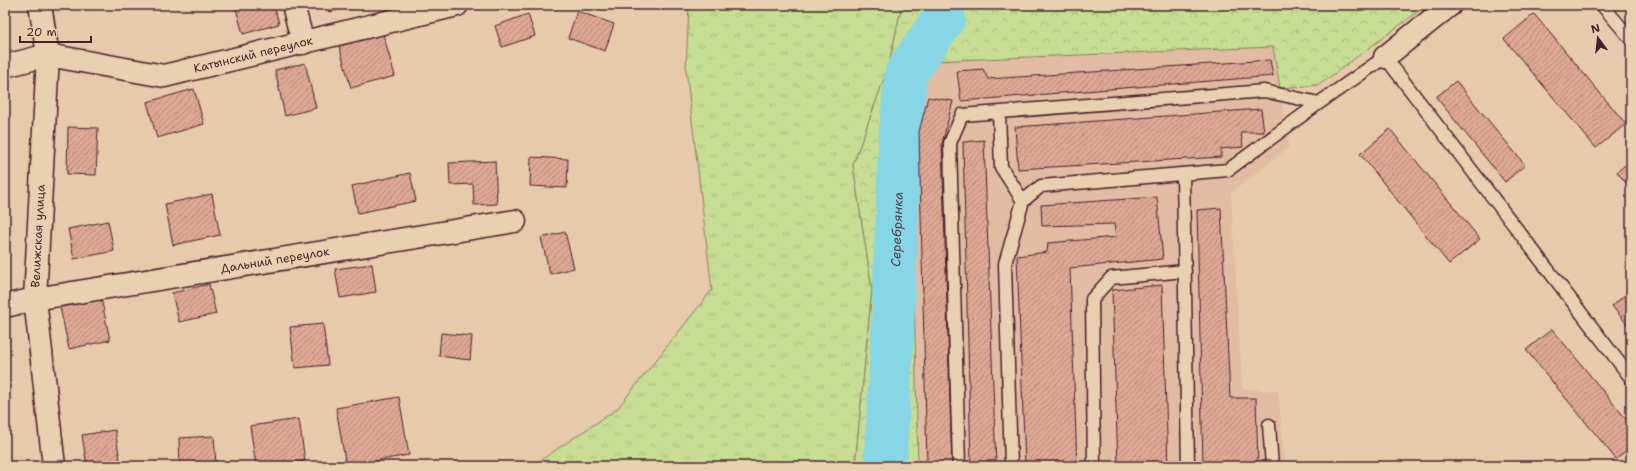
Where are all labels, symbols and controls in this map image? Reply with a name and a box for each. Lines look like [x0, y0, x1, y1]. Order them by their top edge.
scale bar [20, 18, 91, 44]
north arrow [1578, 18, 1618, 58]
text: N [1589, 20, 1602, 37]
text: 20 m [26, 24, 57, 40]
street label: Катынский переулок [192, 32, 315, 77]
street label: Велижская улица [27, 183, 49, 288]
water label: Серебрянка [886, 191, 906, 267]
street label: Дальний переулок [219, 243, 331, 277]

